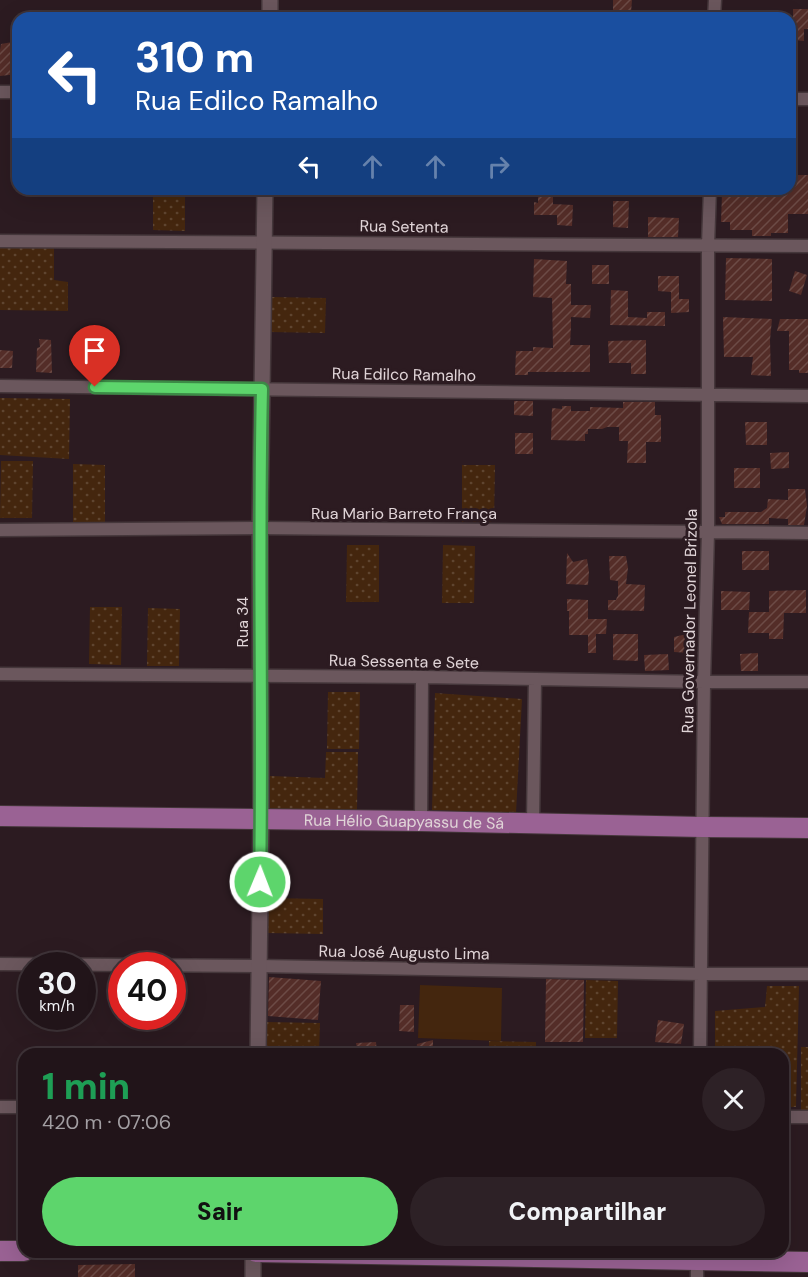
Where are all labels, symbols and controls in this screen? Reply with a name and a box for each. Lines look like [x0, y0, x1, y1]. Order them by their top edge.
text: 310 m [135, 30, 254, 85]
icon: left [36, 36, 114, 114]
text: Rua Edilco Ramalho [135, 83, 378, 118]
icon: left [293, 150, 326, 183]
icon: ahead [356, 150, 389, 183]
icon: ahead [419, 150, 452, 183]
icon: right [482, 150, 515, 183]
street label: Rua Setenta [359, 215, 449, 238]
pin [69, 325, 120, 387]
icon: arrive [78, 334, 111, 367]
street label: Rua Edilco Ramalho [332, 363, 476, 386]
street label: Rua Mario Barreto França [311, 503, 497, 524]
street label: Rua Governador Leonel Brizola [677, 508, 702, 734]
street label: Rua 34 [232, 596, 253, 647]
street label: Rua Sessenta e Sete [329, 650, 479, 673]
street label: Rua Hélio Guapyassu de Sá [304, 810, 504, 834]
position arrow [228, 850, 292, 914]
street label: Rua José Augusto Lima [318, 941, 490, 964]
speed limit sign: 40 [108, 952, 186, 1030]
text: 30 [37, 964, 77, 1003]
text: km/h [39, 996, 75, 1016]
text: 1 min [42, 1063, 130, 1110]
button: close [702, 1068, 765, 1131]
text: 420 m · 07:06 [42, 1109, 171, 1135]
button: Sair [42, 1177, 398, 1246]
button: Compartilhar [410, 1177, 765, 1246]

